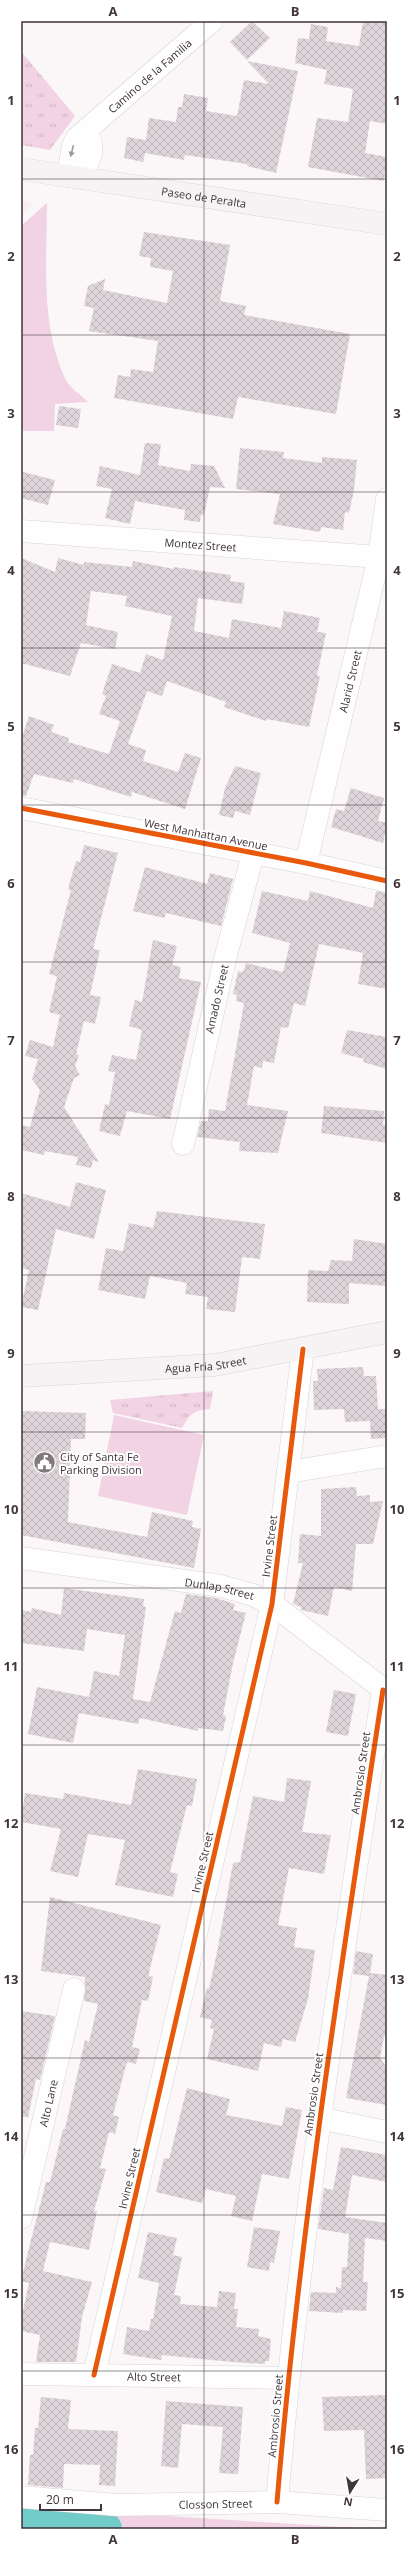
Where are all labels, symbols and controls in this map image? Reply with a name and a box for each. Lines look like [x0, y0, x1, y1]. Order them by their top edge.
text: A [109, 2, 118, 20]
text: B [291, 2, 300, 20]
street label: Camino de la Familia [104, 35, 194, 116]
text: 1 [7, 91, 15, 109]
text: 1 [393, 91, 401, 109]
one-way arrow [69, 145, 75, 157]
street label: Paseo de Peralta [160, 183, 247, 210]
text: 2 [7, 247, 15, 265]
text: 2 [393, 247, 401, 265]
text: 3 [7, 404, 15, 422]
text: 3 [393, 404, 401, 422]
street label: Montez Street [164, 534, 237, 554]
text: 4 [7, 561, 15, 579]
text: 4 [393, 561, 401, 579]
street label: Alarid Street [335, 648, 364, 714]
text: 5 [7, 717, 15, 735]
text: 5 [393, 717, 401, 735]
street label: West Manhattan Avenue [143, 815, 269, 853]
text: 6 [7, 874, 15, 892]
text: 6 [393, 874, 401, 892]
street label: Amado Street [201, 963, 231, 1035]
text: 7 [7, 1031, 15, 1049]
text: 7 [393, 1031, 401, 1049]
text: 8 [7, 1187, 15, 1205]
text: 8 [393, 1187, 401, 1205]
text: 9 [7, 1344, 15, 1362]
text: 9 [393, 1344, 401, 1362]
street label: Agua Fria Street [165, 1352, 247, 1375]
public building icon: City of Santa Fe Parking Division [32, 1449, 58, 1475]
place label: City of Santa Fe Parking Division [60, 1449, 142, 1477]
text: 10 [4, 1500, 18, 1518]
text: 10 [390, 1500, 404, 1518]
street label: Irvine Street [258, 1514, 280, 1578]
street label: Dunlap Street [184, 1574, 256, 1603]
text: 11 [4, 1657, 18, 1675]
text: 11 [390, 1657, 404, 1675]
street label: Ambrosio Street [347, 1731, 373, 1815]
text: 12 [4, 1814, 19, 1832]
text: 12 [390, 1814, 405, 1832]
street label: Irvine Street [188, 1830, 216, 1894]
text: 13 [4, 1970, 18, 1988]
text: 13 [390, 1970, 404, 1988]
street label: Ambrosio Street [300, 2052, 326, 2136]
street label: Alto Lane [35, 2078, 60, 2128]
text: 14 [4, 2127, 19, 2145]
text: 14 [390, 2127, 405, 2145]
street label: Irvine Street [115, 2146, 143, 2210]
text: 15 [4, 2284, 18, 2302]
text: 15 [390, 2284, 404, 2302]
street label: Alto Street [127, 2368, 181, 2384]
street label: Ambrosio Street [264, 2374, 286, 2458]
text: 16 [4, 2440, 19, 2458]
text: 16 [390, 2440, 405, 2458]
north arrow [330, 2472, 370, 2512]
scale bar [40, 2486, 101, 2512]
text: 20 m [46, 2491, 74, 2508]
text: N [342, 2494, 354, 2511]
street label: Closson Street [179, 2495, 253, 2511]
text: A [109, 2530, 118, 2548]
text: B [291, 2530, 300, 2548]

